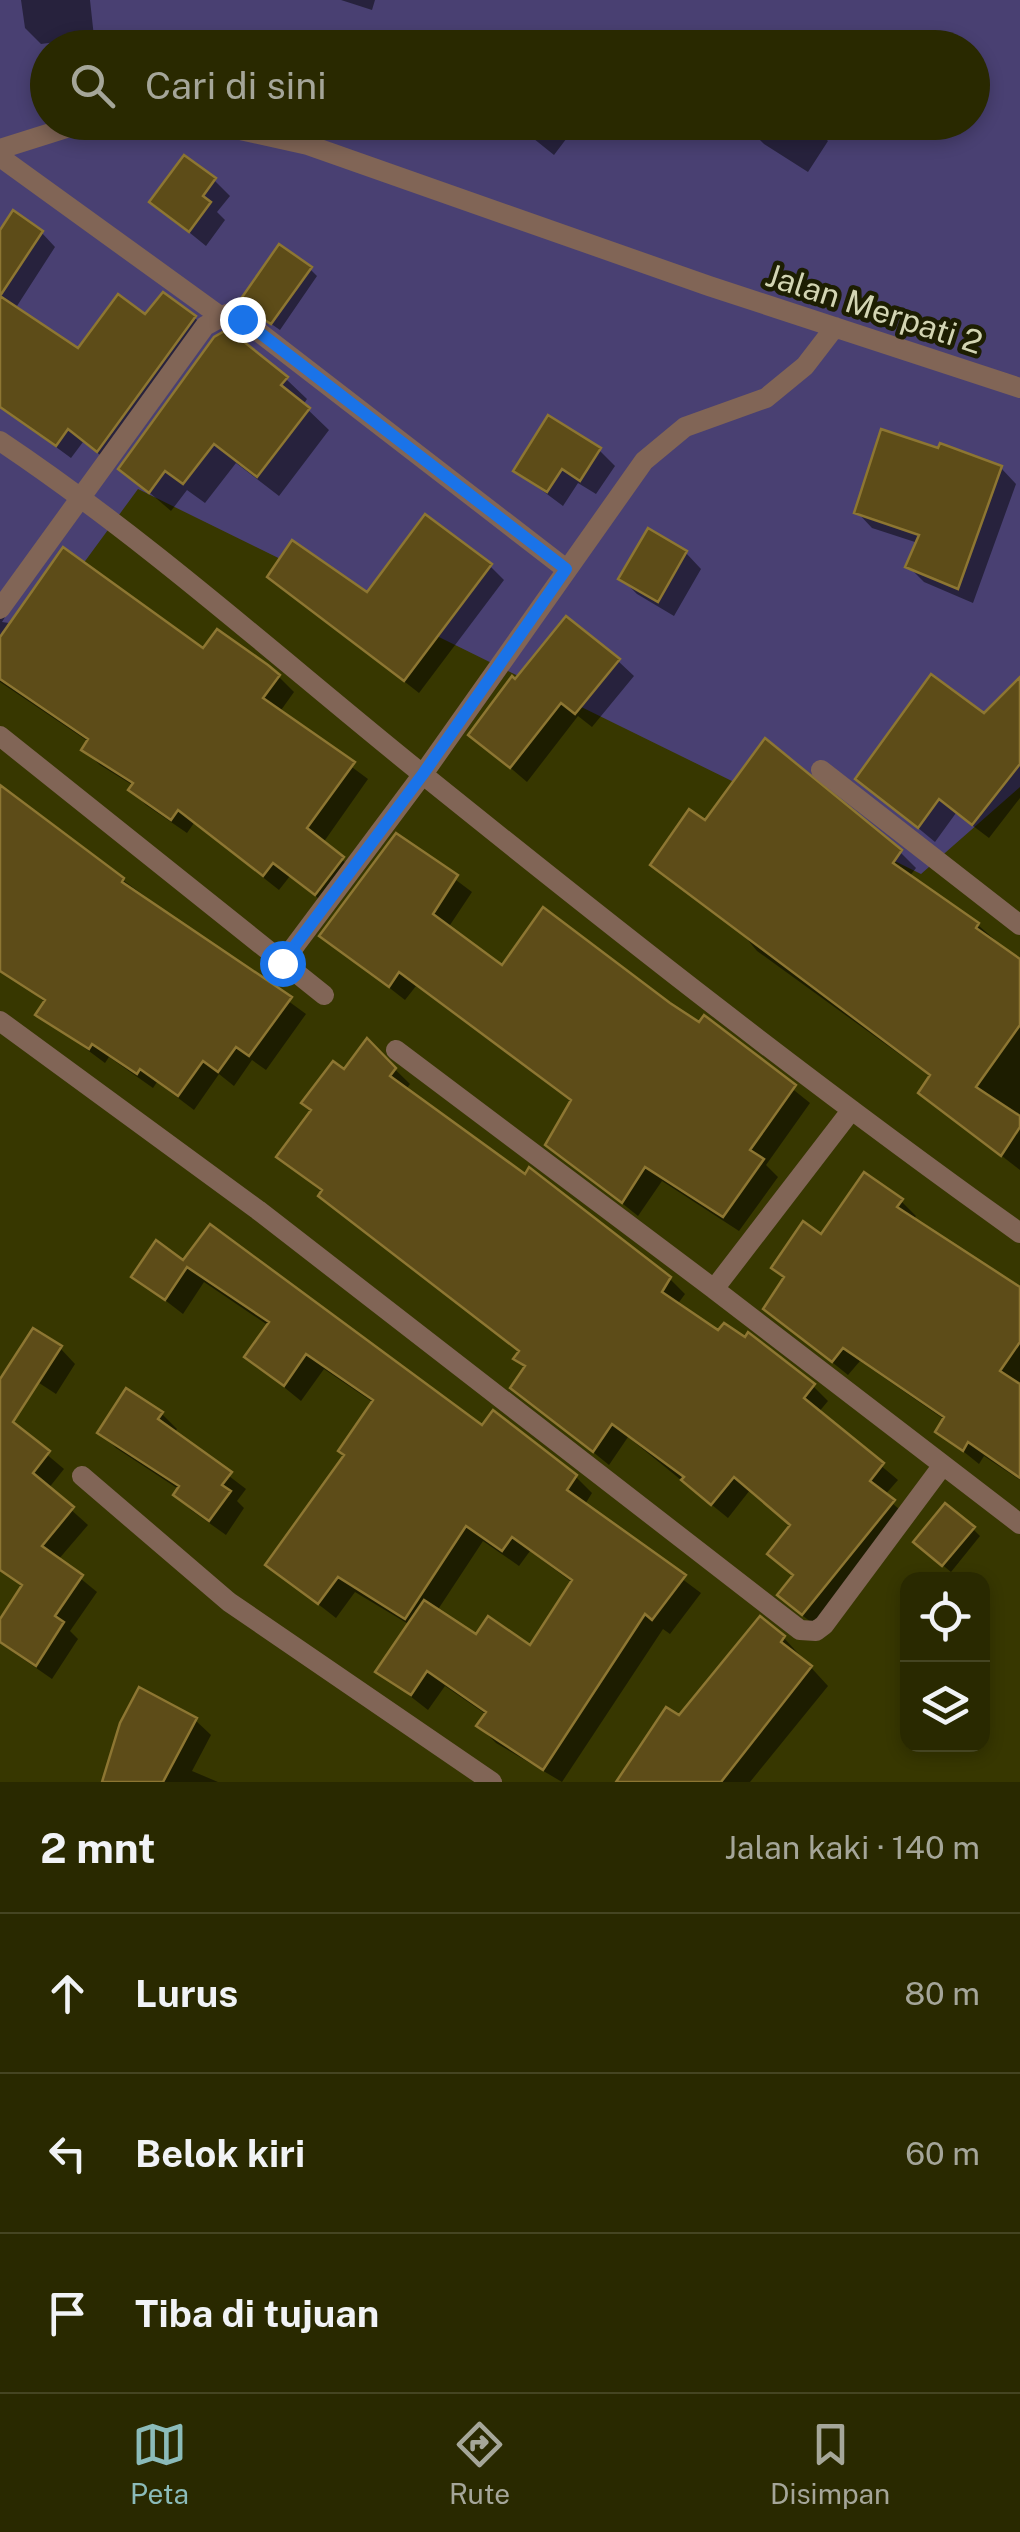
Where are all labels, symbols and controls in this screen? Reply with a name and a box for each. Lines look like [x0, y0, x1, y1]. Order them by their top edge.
search box [30, 30, 990, 140]
icon: search [65, 58, 120, 113]
text: Cari di sini [145, 63, 327, 108]
street label: Jalan Merpati 2 [761, 256, 987, 361]
route end [220, 297, 266, 343]
route start [260, 941, 306, 987]
map controls [900, 1572, 990, 1752]
button: locate [900, 1572, 990, 1662]
button: layers [900, 1662, 990, 1752]
text: 2 mnt [40, 1823, 155, 1872]
text: Jalan kaki · 140 m [724, 1829, 980, 1866]
icon: ahead [40, 1966, 95, 2021]
text: Lurus [135, 1971, 238, 2016]
text: 80 m [904, 1975, 980, 2012]
icon: left [40, 2126, 95, 2181]
text: Belok kiri [135, 2131, 305, 2176]
text: 60 m [905, 2135, 980, 2172]
icon: arrive [40, 2286, 95, 2341]
text: Tiba di tujuan [135, 2291, 379, 2336]
tab: Peta [130, 2417, 189, 2510]
tab: Rute [449, 2417, 510, 2510]
tab: Disimpan [770, 2417, 890, 2510]

